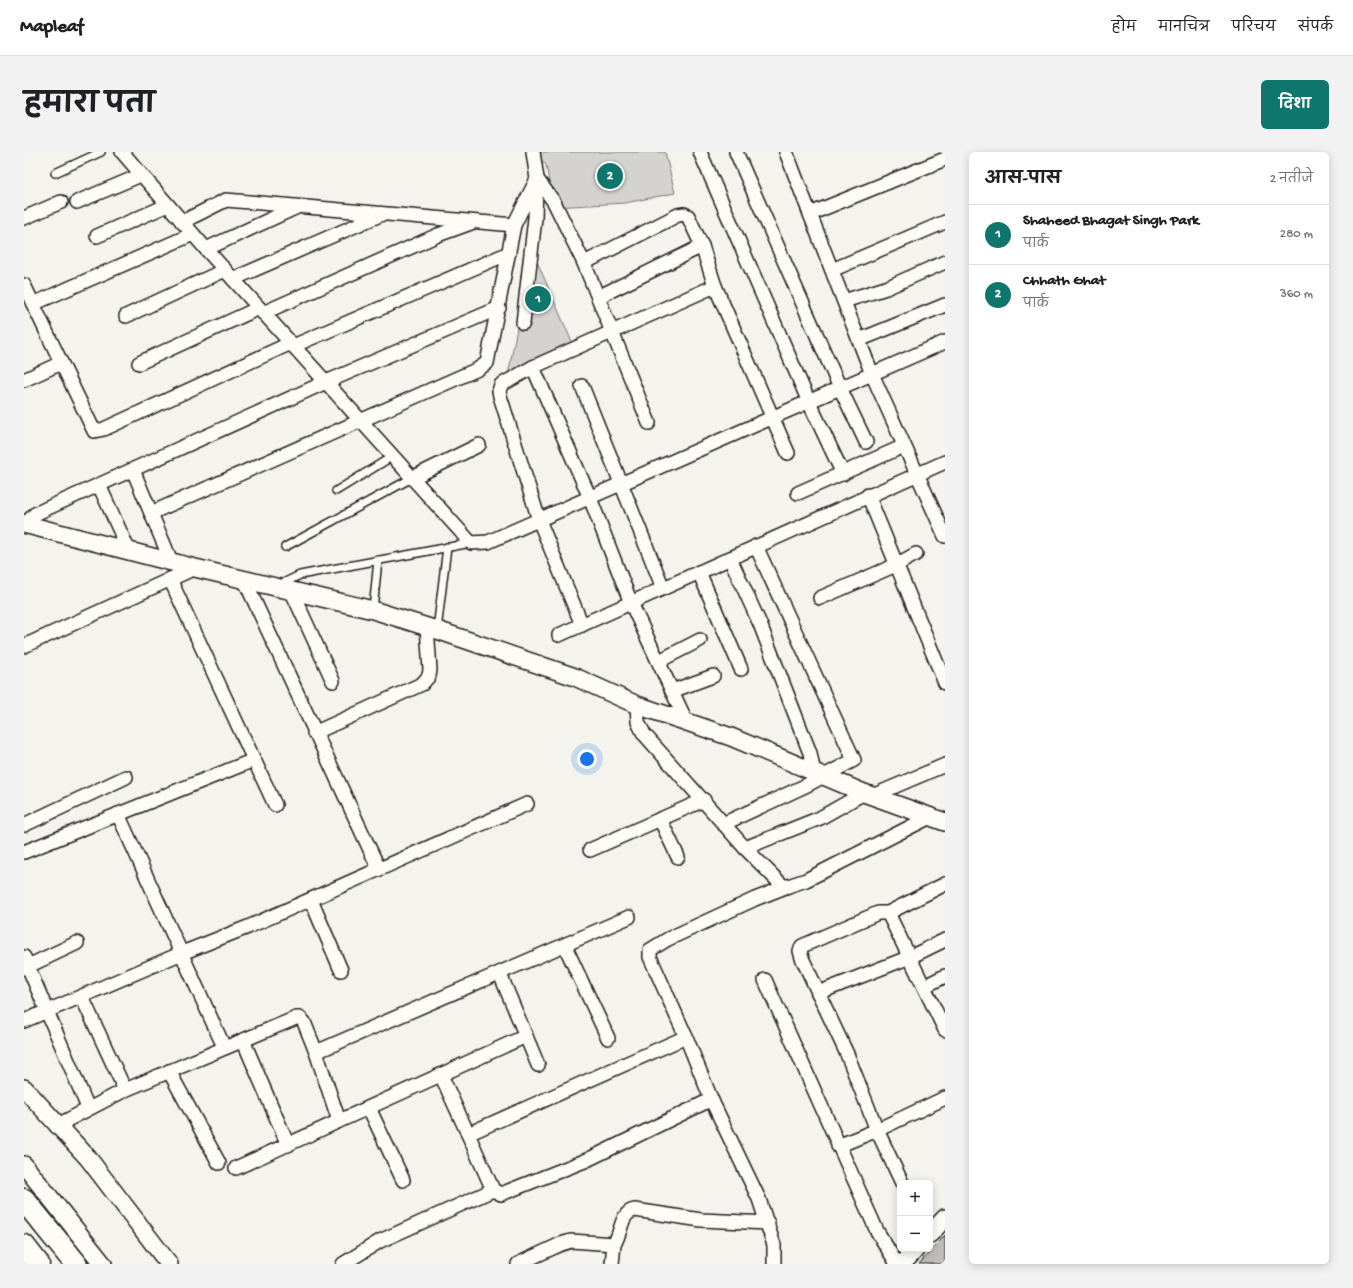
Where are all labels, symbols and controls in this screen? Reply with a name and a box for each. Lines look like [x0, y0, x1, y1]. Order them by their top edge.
text: Mapleaf [20, 16, 83, 39]
text: होम [1112, 20, 1136, 37]
text: मानचित्र [1158, 20, 1210, 37]
text: परिचय [1232, 20, 1276, 37]
text: संपर्क [1298, 20, 1333, 37]
button: दिशा [1261, 80, 1329, 129]
text: हमारा पता [24, 90, 155, 123]
pin: 2 [597, 161, 623, 191]
text: आस-पास [985, 170, 1061, 190]
text: 2 नतीजे [1270, 172, 1313, 187]
text: Shaheed Bhagat Singh Park [1023, 212, 1199, 230]
text: 1 [995, 227, 1001, 242]
text: 280 m [1280, 227, 1313, 242]
text: पार्क [1023, 237, 1049, 252]
text: Chhath Ghat [1023, 272, 1105, 290]
pin: 1 [525, 284, 551, 314]
text: 2 [995, 287, 1001, 302]
text: 360 m [1280, 287, 1313, 302]
text: पार्क [1023, 297, 1049, 312]
your location [577, 749, 597, 769]
map controls [897, 1180, 933, 1252]
button: + [897, 1180, 933, 1216]
button: − [897, 1216, 933, 1252]

